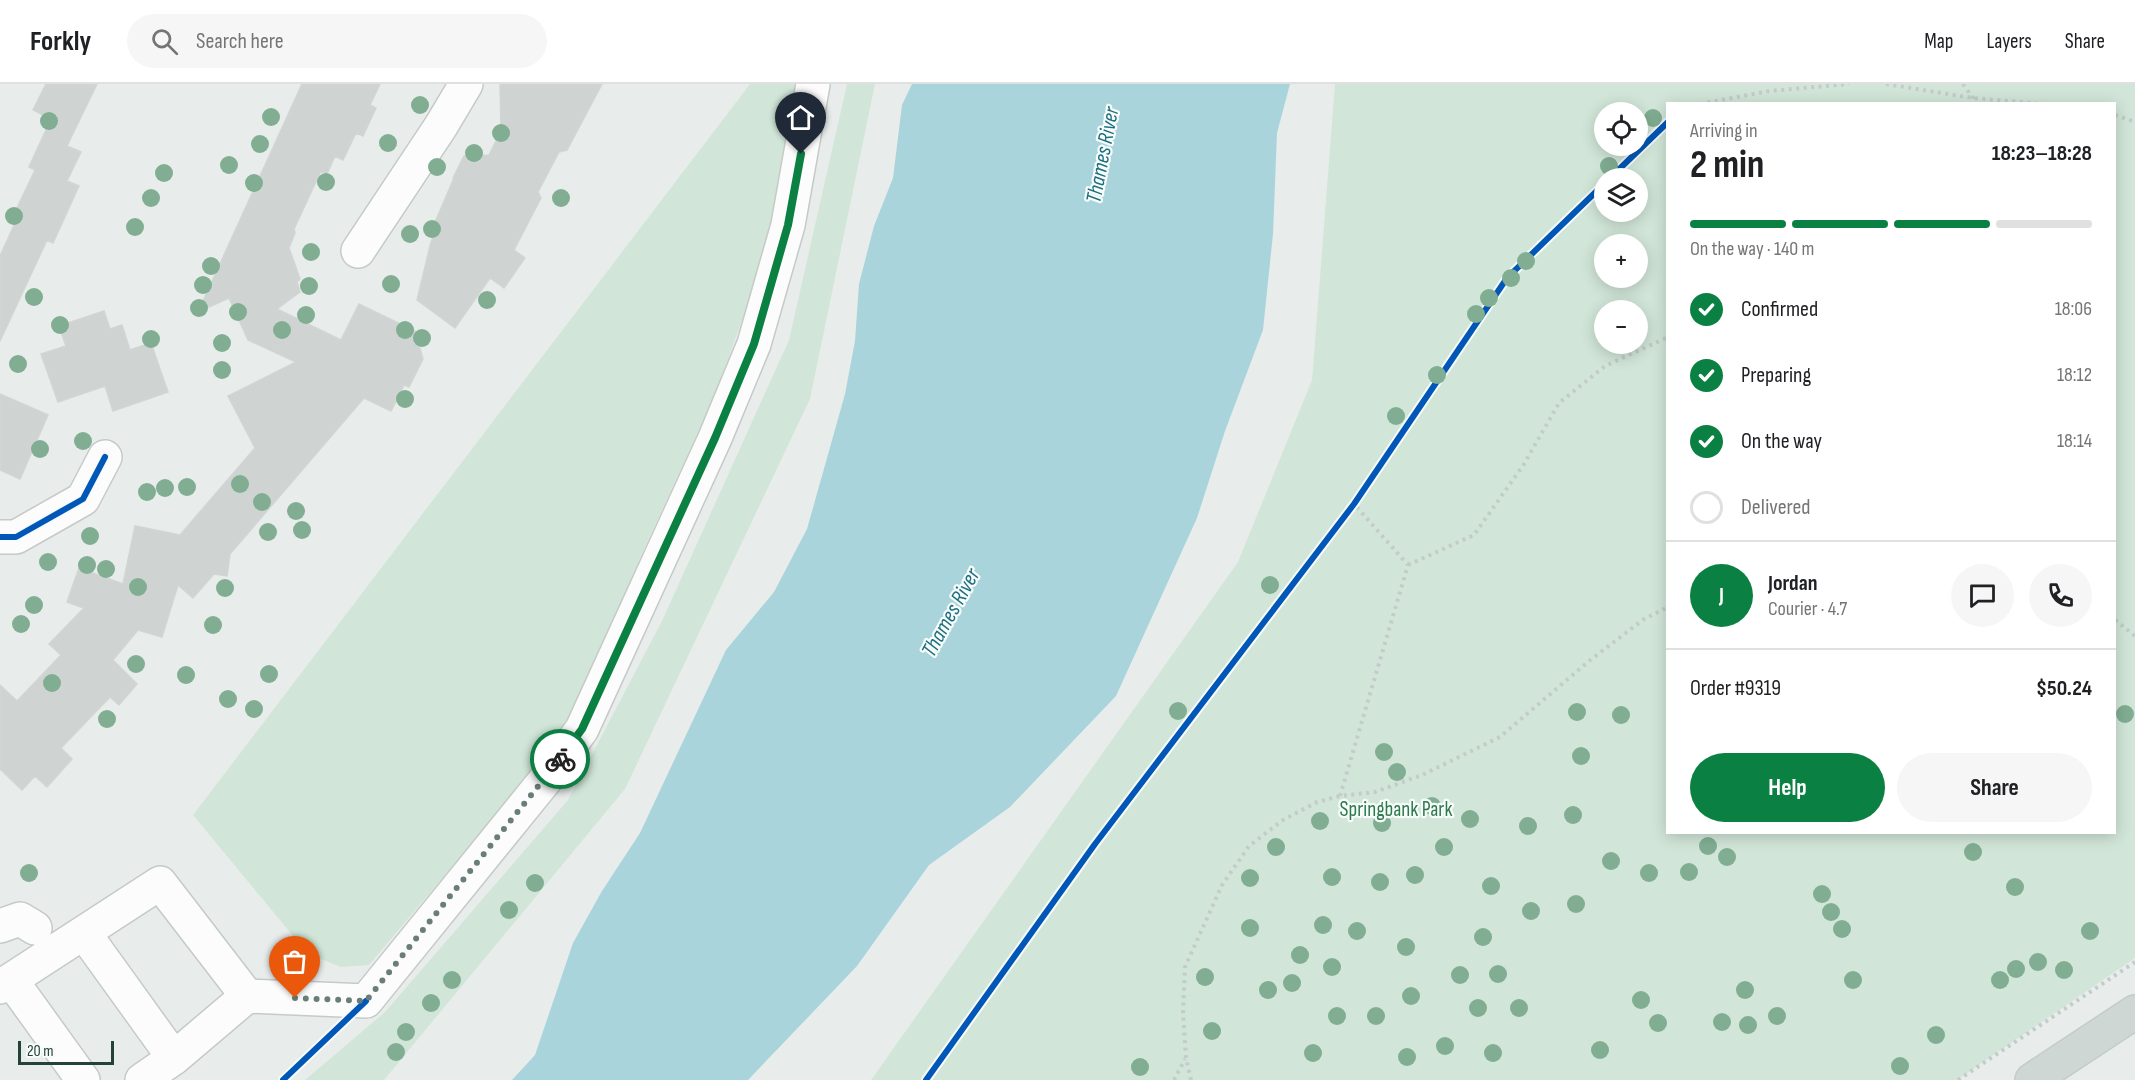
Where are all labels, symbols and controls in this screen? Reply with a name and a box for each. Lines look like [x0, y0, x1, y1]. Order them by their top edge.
search box [127, 14, 547, 68]
text: Forkly [30, 25, 91, 58]
icon: search [148, 25, 181, 58]
text: Search here [196, 28, 284, 55]
text: Map [1924, 29, 1953, 54]
text: Layers [1986, 29, 2032, 54]
text: Share [2065, 29, 2105, 54]
pin [775, 92, 826, 154]
icon: home [784, 101, 817, 134]
map controls [1594, 102, 1648, 354]
button: locate [1594, 102, 1648, 156]
water label: Thames River [1080, 104, 1126, 205]
text: Arriving in [1690, 119, 1758, 143]
text: 18:23–18:28 [1992, 140, 2092, 167]
text: 2 min [1690, 142, 1764, 189]
button: layers [1594, 168, 1648, 222]
button: + [1594, 234, 1648, 288]
text: On the way · 140 m [1690, 237, 1814, 261]
icon: check [1690, 293, 1723, 326]
text: Confirmed [1741, 296, 1818, 323]
text: 18:06 [2055, 297, 2092, 321]
button: − [1594, 300, 1648, 354]
icon: check [1690, 359, 1723, 392]
text: Preparing [1741, 362, 1811, 389]
text: 18:12 [2057, 363, 2092, 387]
icon: check [1690, 425, 1723, 458]
text: On the way [1741, 428, 1822, 455]
text: 18:14 [2057, 429, 2092, 453]
text: Delivered [1741, 494, 1810, 521]
water label: Thames River [916, 563, 987, 662]
button: chat [1951, 564, 2014, 627]
button: phone [2029, 564, 2092, 627]
text: Jordan [1768, 570, 1817, 597]
text: J [1719, 582, 1724, 609]
text: Courier · 4.7 [1768, 597, 1847, 621]
text: Order #9319 [1690, 675, 1781, 702]
text: $50.24 [2036, 675, 2092, 702]
courier [530, 729, 590, 789]
icon: bike [544, 743, 577, 776]
button: Help [1690, 753, 1885, 822]
button: Share [1897, 753, 2092, 822]
park label: Springbank Park [1340, 797, 1452, 822]
pin [269, 936, 320, 998]
icon: bag [278, 945, 311, 978]
scale bar [18, 1038, 114, 1066]
text: 20 m [27, 1042, 54, 1061]

